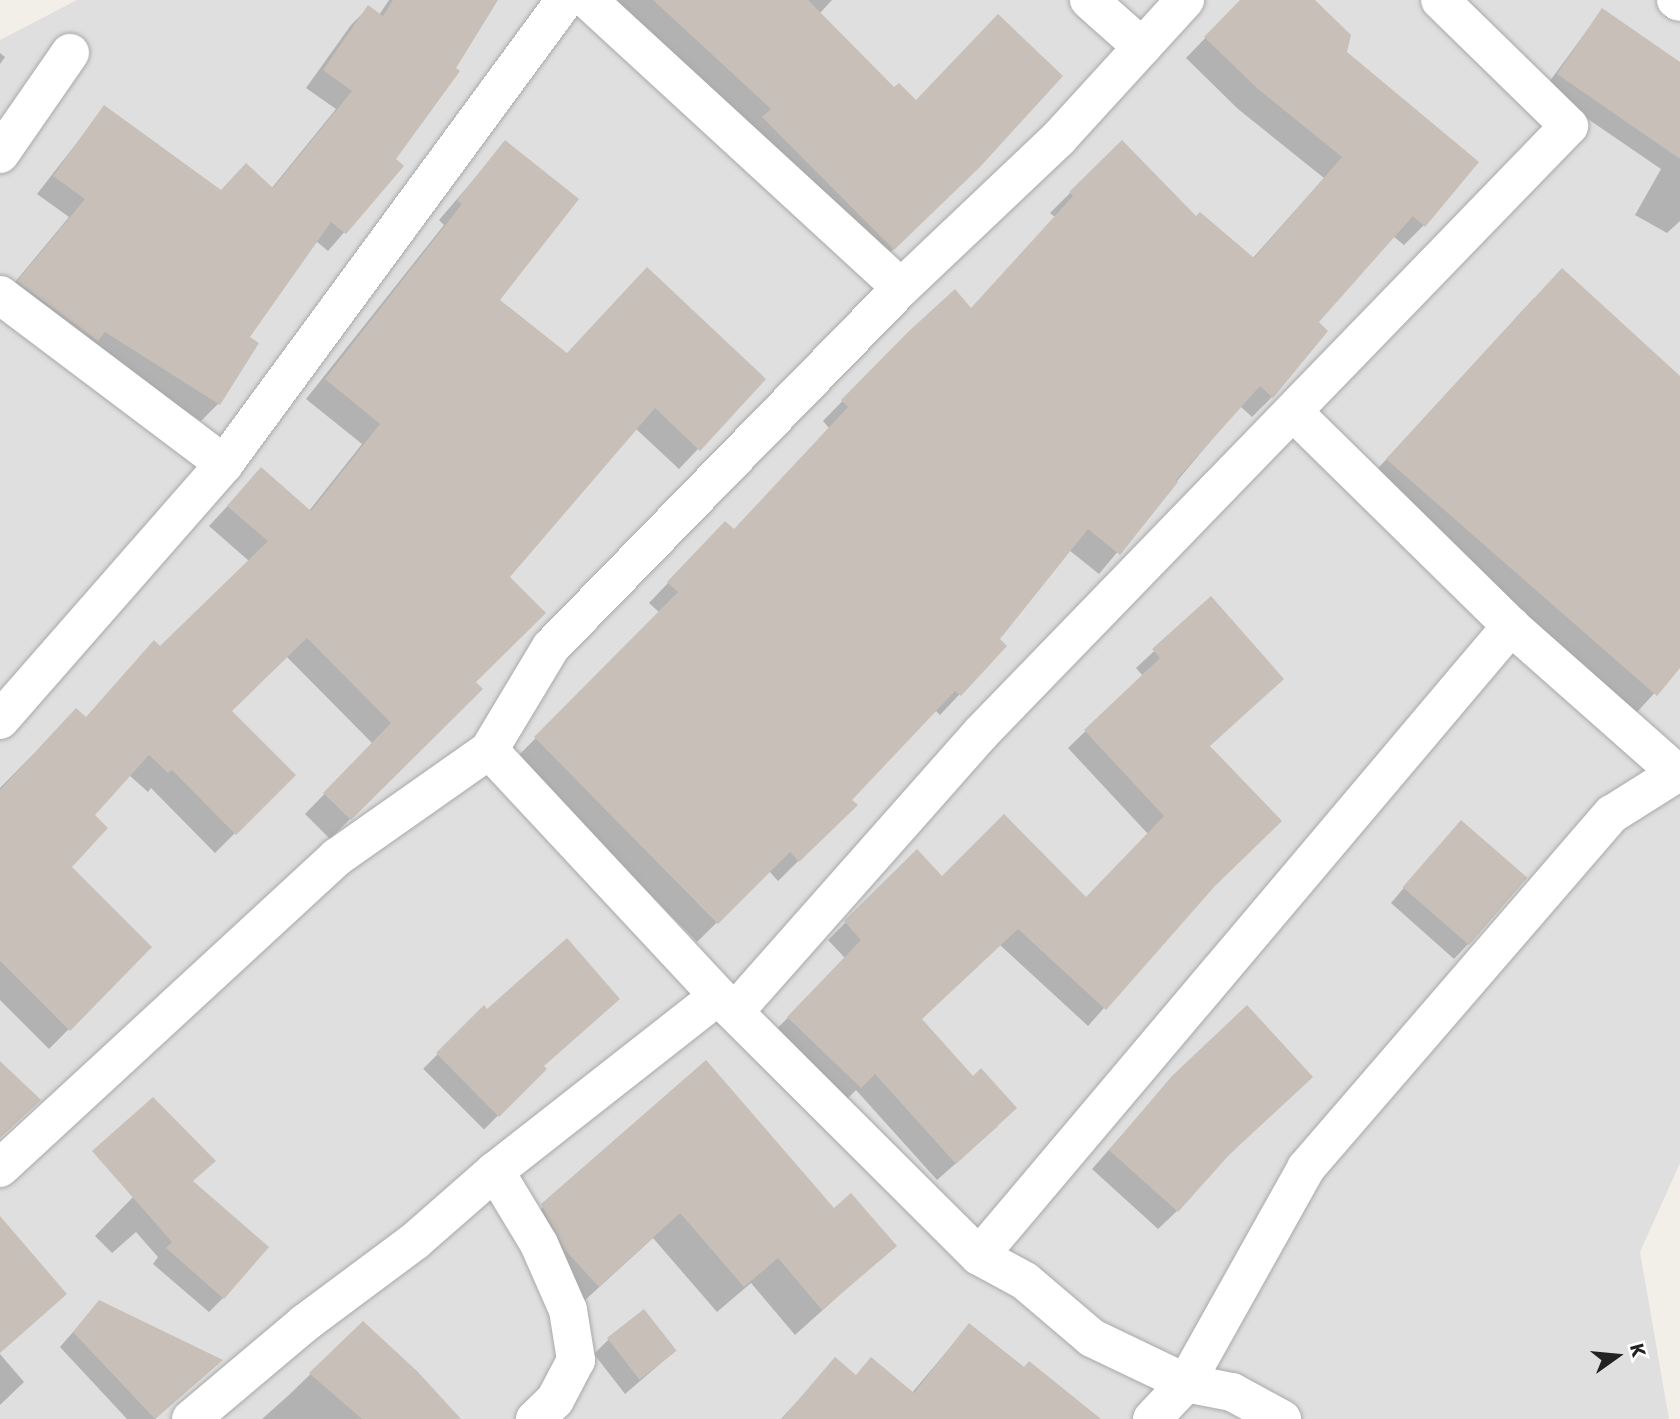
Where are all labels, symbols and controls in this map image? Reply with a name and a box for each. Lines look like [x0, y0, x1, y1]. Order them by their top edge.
north arrow [1582, 1321, 1652, 1391]
text: K [1623, 1341, 1653, 1360]

